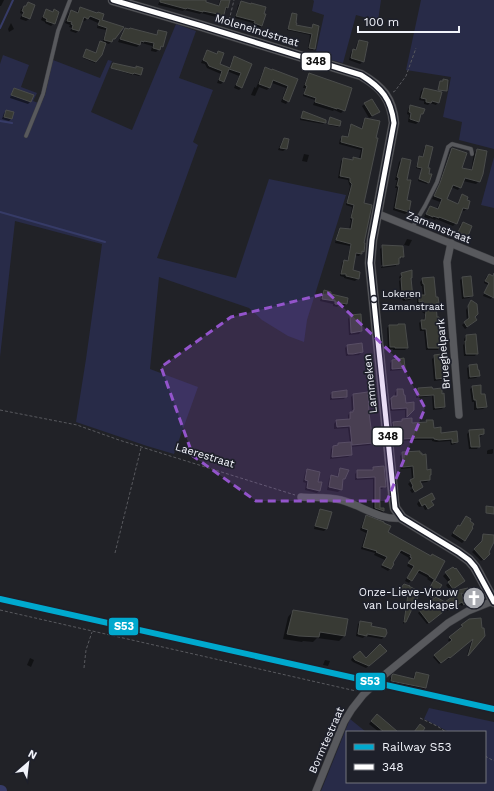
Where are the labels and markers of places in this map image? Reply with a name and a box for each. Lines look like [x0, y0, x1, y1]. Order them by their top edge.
place label: Lokeren Zamanstraat [382, 288, 445, 312]
marker: Lokeren Zamanstraat [369, 294, 379, 304]
church icon: Onze-Lieve-Vrouw van Lourdeskapel [461, 585, 487, 611]
place label: Onze-Lieve-Vrouw van Lourdeskapel [359, 586, 459, 612]

